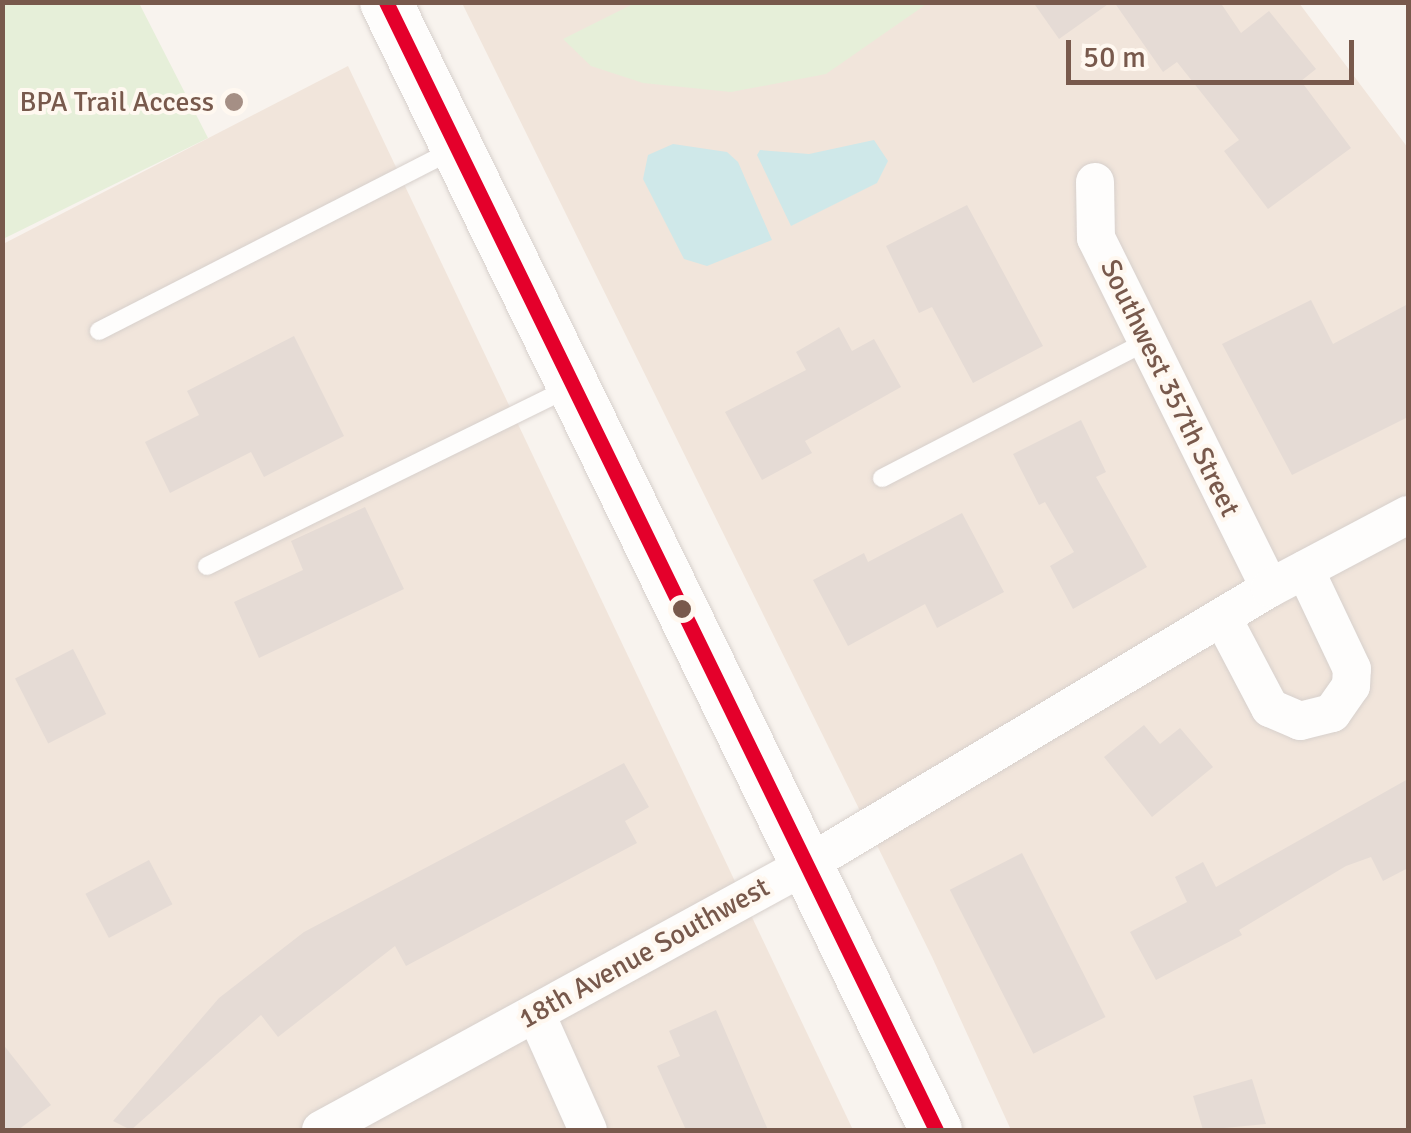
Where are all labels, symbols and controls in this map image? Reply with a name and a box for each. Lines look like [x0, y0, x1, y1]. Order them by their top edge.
scale bar [1071, 20, 1358, 82]
text: 50 m [1083, 39, 1146, 76]
place label: BPA Trail Access [19, 85, 214, 119]
marker: BPA Trail Access [223, 91, 245, 113]
street label: Southwest 357th Street [1093, 254, 1247, 522]
unlabelled marker [672, 599, 692, 619]
street label: 18th Avenue Southwest [513, 870, 775, 1036]

